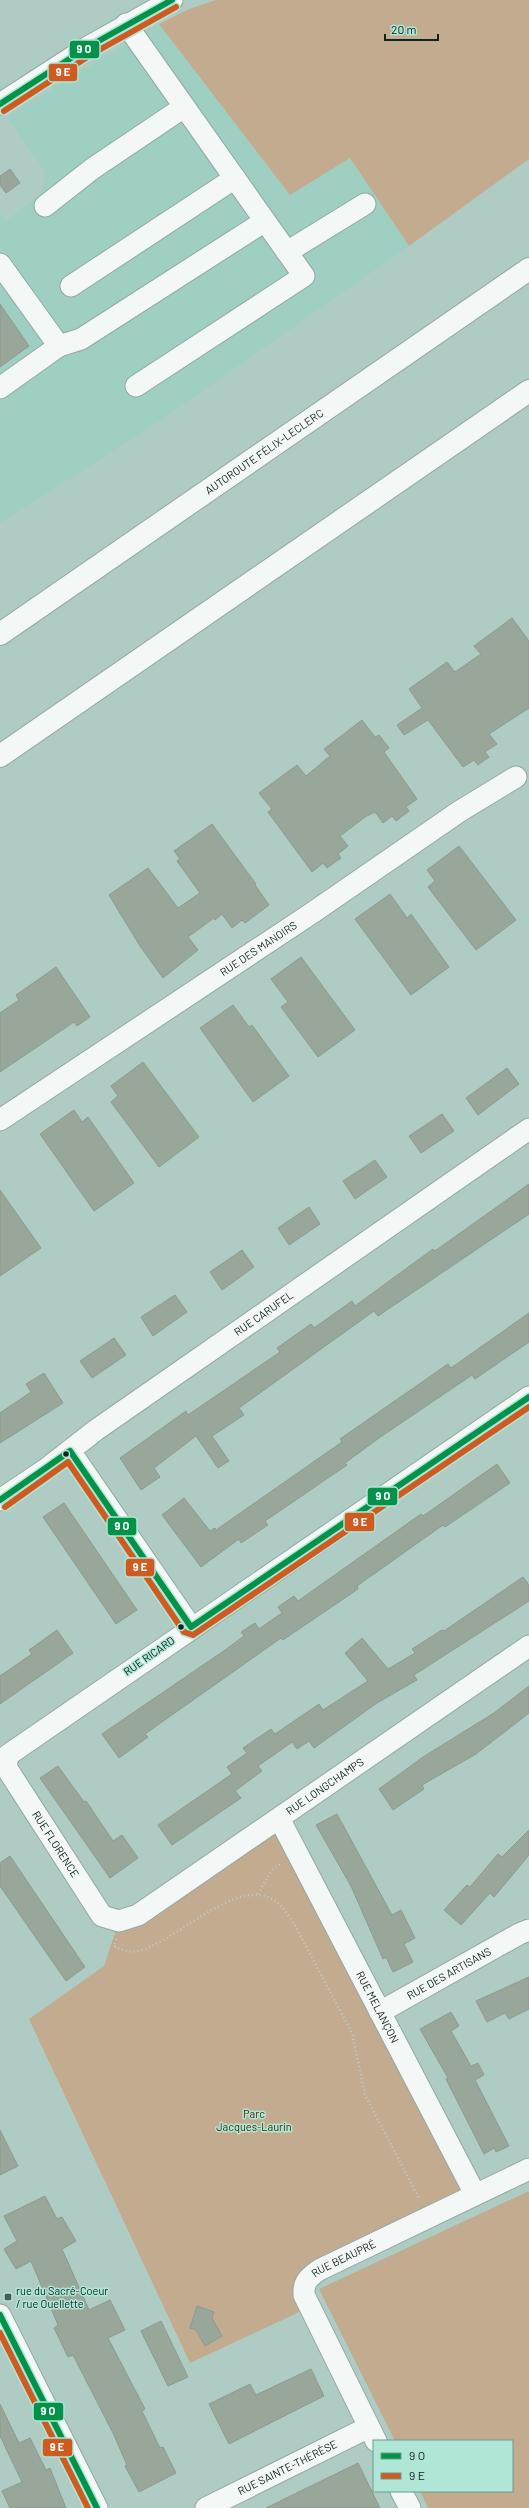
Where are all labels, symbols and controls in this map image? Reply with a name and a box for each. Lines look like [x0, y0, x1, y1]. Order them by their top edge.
scale bar [385, 16, 438, 42]
text: 20 m [391, 22, 417, 36]
line badge: 9 O [69, 40, 100, 59]
text: 9 O [77, 42, 92, 55]
line badge: 9 E [48, 63, 78, 82]
text: 9 E [56, 65, 71, 78]
street label: AUTOROUTE FÉLIX-LECLERC [202, 406, 326, 497]
street label: RUE DES MANOIRS [217, 918, 299, 978]
street label: RUE CARUFEL [231, 1288, 295, 1338]
unlabelled marker [61, 1449, 71, 1459]
line badge: 9 O [367, 1487, 398, 1506]
text: 9 O [376, 1489, 391, 1502]
line badge: 9 E [344, 1512, 375, 1532]
text: 9 E [353, 1515, 368, 1528]
line badge: 9 O [107, 1517, 137, 1536]
text: 9 O [115, 1519, 130, 1532]
line badge: 9 E [125, 1558, 155, 1577]
text: 9 E [133, 1560, 148, 1573]
unlabelled marker [176, 1622, 186, 1632]
street label: RUE RICARD [121, 1633, 177, 1678]
street label: RUE LONGCHAMPS [283, 1755, 366, 1817]
street label: RUE FLORENCE [30, 1808, 82, 1880]
street label: RUE DES ARTISANS [404, 1944, 493, 2002]
street label: RUE MELANÇON [354, 1969, 402, 2045]
park label: Parc Jacques-Laurin [216, 2107, 292, 2133]
street label: RUE BEAUPRÉ [308, 2237, 378, 2279]
place label: rue du Sacré-Coeur / rue Ouellette [16, 2284, 108, 2310]
marker: rue du Sacré-Coeur / rue Ouellette [3, 2292, 13, 2302]
line badge: 9 O [33, 2402, 64, 2421]
text: 9 O [41, 2404, 56, 2417]
street label: RUE SAINTE-THÉRÈSE [235, 2437, 339, 2497]
line badge: 9 E [42, 2438, 73, 2457]
text: 9 E [50, 2440, 65, 2453]
legend [373, 2440, 513, 2492]
text: 9 O [409, 2448, 425, 2462]
text: 9 E [409, 2468, 425, 2482]

